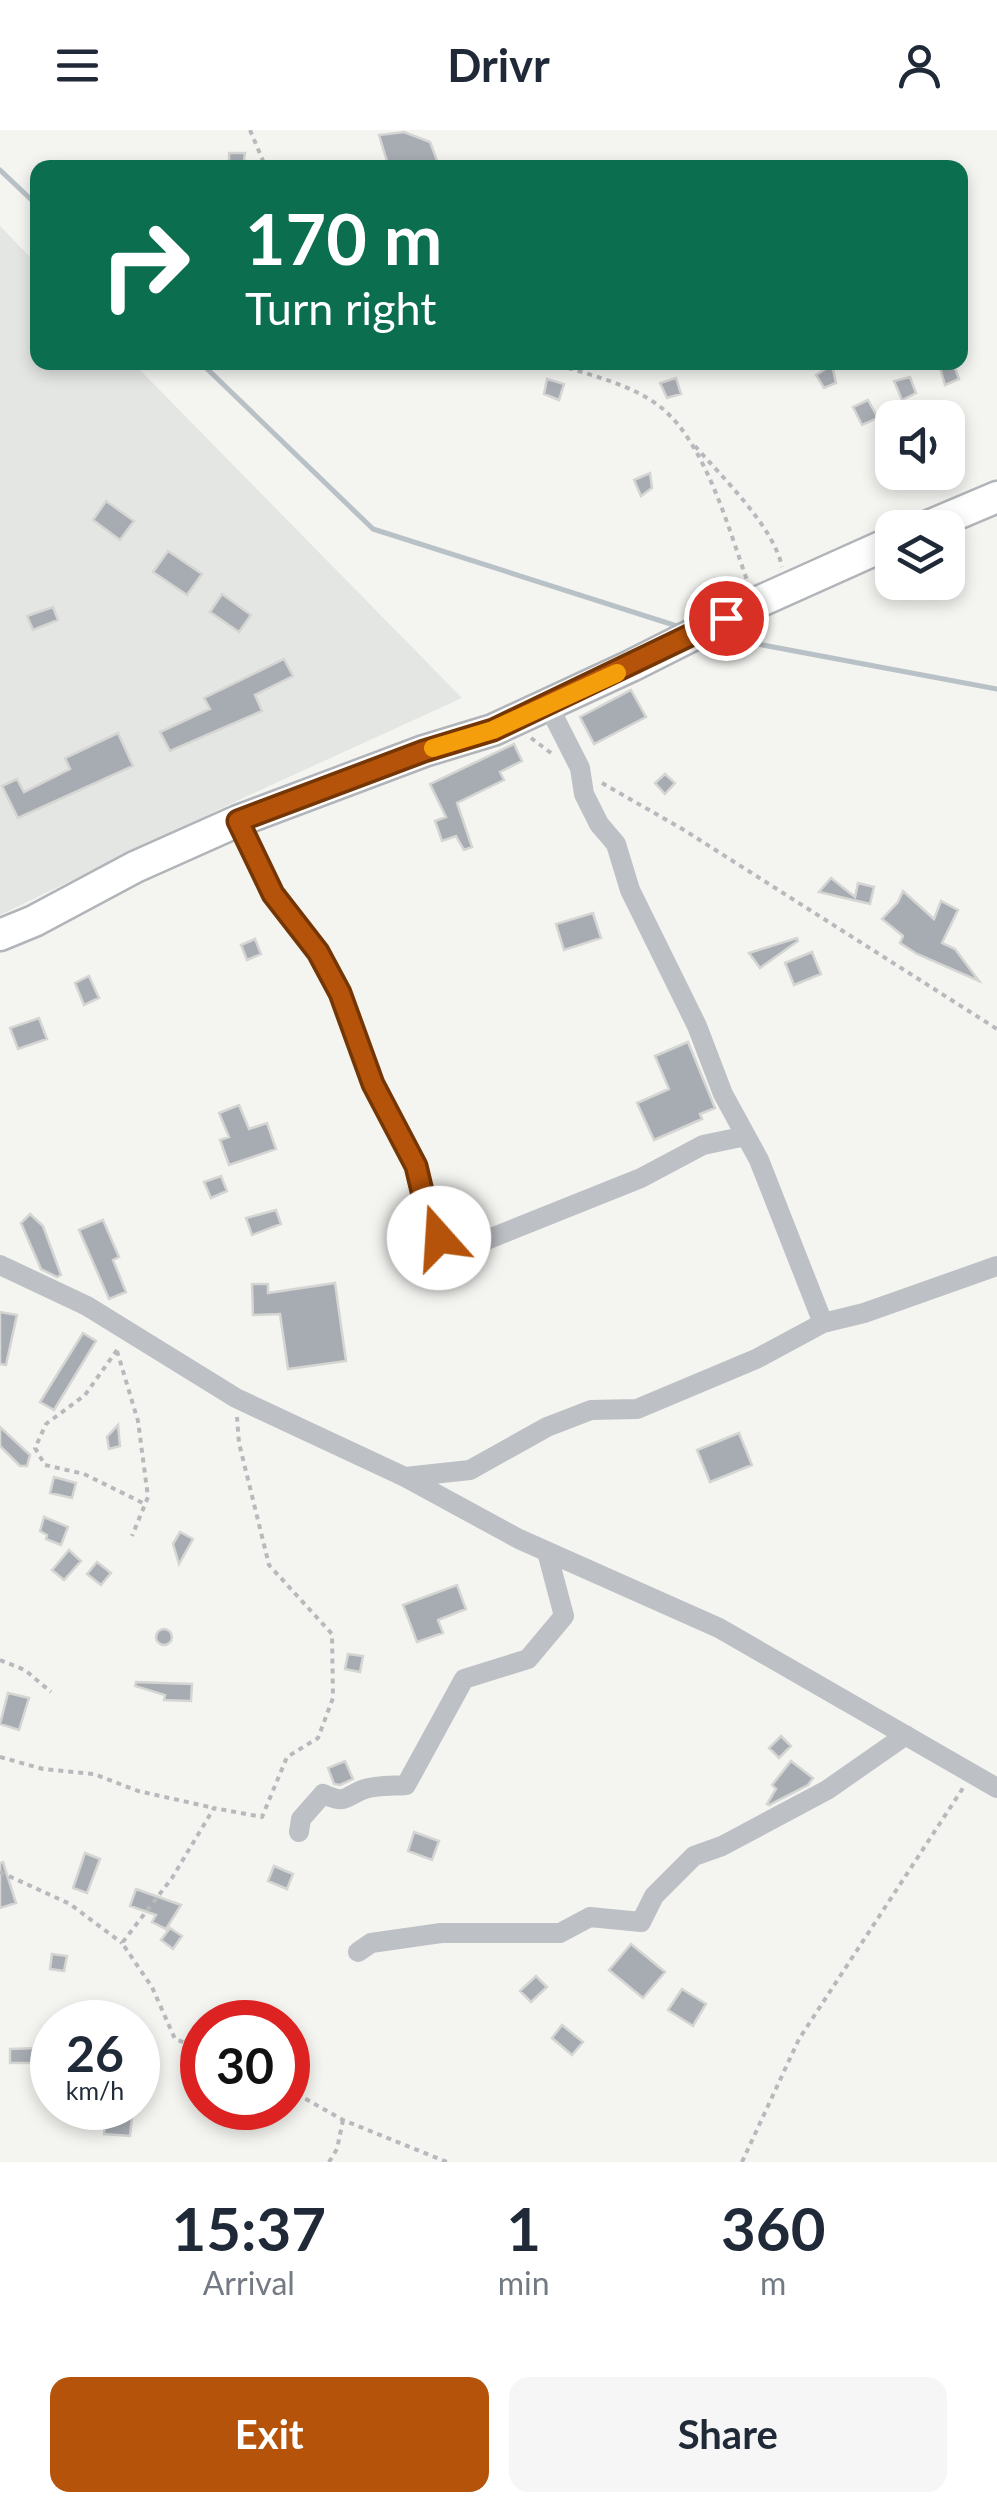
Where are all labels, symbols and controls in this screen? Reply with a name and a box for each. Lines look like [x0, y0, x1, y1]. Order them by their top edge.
icon: menu [50, 38, 105, 93]
text: Drivr [447, 38, 550, 92]
icon: person [892, 38, 947, 93]
text: 170 m [245, 196, 442, 280]
icon: right [80, 200, 210, 330]
text: Turn right [245, 281, 436, 335]
map controls [875, 400, 965, 600]
button: sound [875, 400, 965, 490]
button: layers [875, 510, 965, 600]
pin [684, 576, 769, 661]
icon: arrive [699, 591, 754, 646]
position arrow [387, 1186, 491, 1290]
speed limit sign: 30 [180, 2000, 310, 2130]
text: 26 [66, 2023, 124, 2083]
text: km/h [66, 2075, 124, 2105]
text: 15:37 [172, 2192, 326, 2264]
text: 1 [506, 2192, 541, 2264]
text: 360 [721, 2192, 825, 2264]
text: Arrival [203, 2263, 295, 2302]
text: min [498, 2263, 550, 2302]
text: m [760, 2263, 786, 2302]
button: Exit [50, 2377, 489, 2492]
button: Share [509, 2377, 947, 2492]

